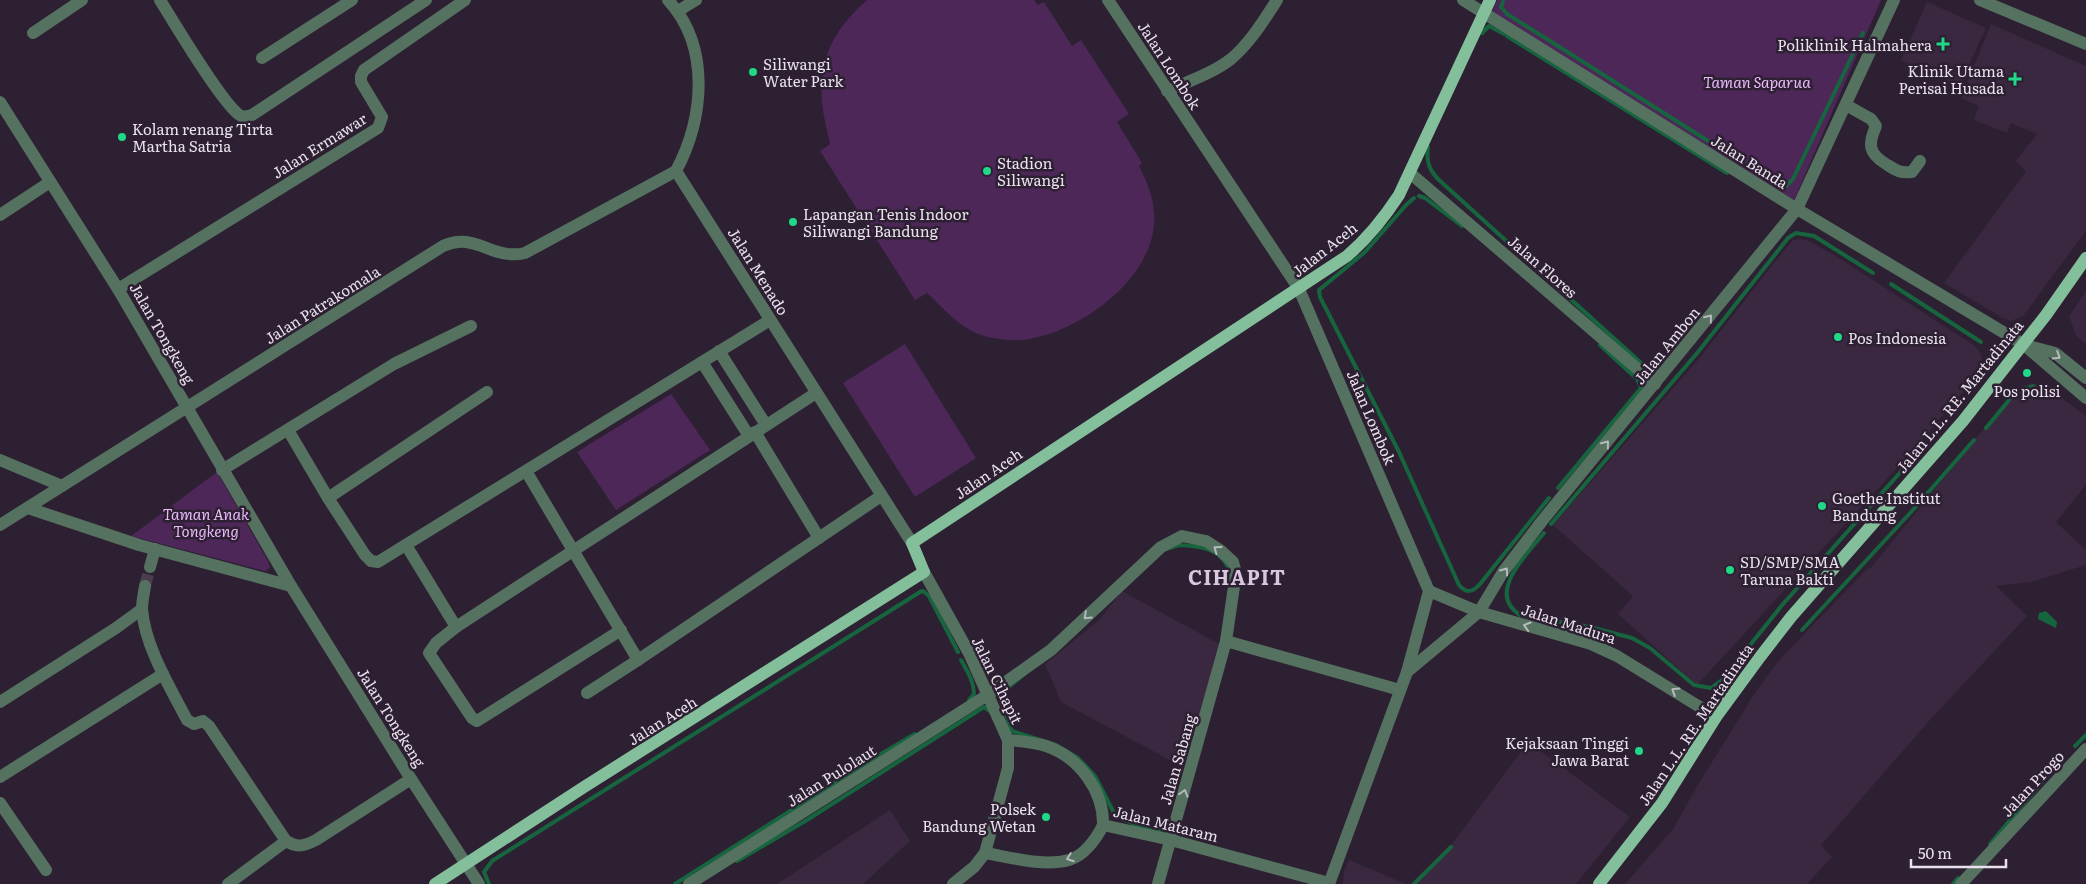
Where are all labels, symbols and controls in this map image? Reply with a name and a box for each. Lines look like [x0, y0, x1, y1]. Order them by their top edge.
street label: Jalan Lombok [1133, 16, 1208, 114]
place label: Poliklinik Halmahera [1777, 33, 1933, 56]
marker: Poliklinik Halmahera [1936, 37, 1950, 51]
place label: Siliwangi Water Park [763, 52, 844, 92]
place label: Klinik Utama Perisai Husada [1899, 59, 2005, 99]
marker: Siliwangi Water Park [747, 66, 759, 78]
park label: Taman Saparua [1703, 70, 1811, 93]
marker: Klinik Utama Perisai Husada [2008, 72, 2022, 86]
street label: Jalan Ermawar [267, 107, 371, 183]
place label: Kolam renang Tirta Martha Satria [132, 117, 274, 157]
street label: Jalan Banda [1707, 128, 1794, 194]
marker: Kolam renang Tirta Martha Satria [116, 131, 128, 143]
place label: Stadion Siliwangi [997, 151, 1065, 191]
marker: Stadion Siliwangi [981, 165, 993, 177]
place label: Lapangan Tenis Indoor Siliwangi Bandung [803, 202, 969, 242]
marker: Lapangan Tenis Indoor Siliwangi Bandung [787, 216, 799, 228]
street label: Jalan Aceh [1286, 216, 1362, 282]
street label: Jalan Menado [723, 223, 795, 320]
street label: Jalan Flores [1503, 229, 1583, 303]
street label: Jalan Patrakomala [260, 259, 385, 349]
street label: Jalan Tongkeng [125, 278, 202, 388]
street label: Jalan Ambon [1627, 301, 1705, 389]
one-way arrow [1703, 314, 1712, 324]
street label: Jalan L.L. RE. Martadinata [1890, 314, 2029, 478]
place label: Pos Indonesia [1848, 326, 1947, 349]
marker: Pos Indonesia [1832, 331, 1844, 343]
one-way arrow [2052, 350, 2061, 360]
street label: Jalan Lombok [1342, 366, 1403, 469]
marker: Pos polisi [2021, 367, 2033, 379]
place label: Pos polisi [1994, 379, 2061, 402]
one-way arrow [1601, 441, 1609, 450]
street label: Jalan Aceh [949, 442, 1027, 504]
place label: Goethe Institut Bandung [1832, 486, 1941, 526]
marker: Goethe Institut Bandung [1816, 500, 1828, 512]
park label: Taman Anak Tongkeng [163, 502, 250, 542]
one-way arrow [1213, 546, 1223, 555]
place label: SD/SMP/SMA Taruna Bakti [1740, 550, 1840, 590]
district label: CIHAPIT [1188, 561, 1286, 591]
marker: SD/SMP/SMA Taruna Bakti [1724, 564, 1736, 576]
one-way arrow [1499, 567, 1508, 576]
street label: Jalan Madura [1519, 597, 1620, 649]
one-way arrow [1084, 610, 1093, 619]
one-way arrow [1524, 621, 1532, 631]
street label: Jalan Cihapit [967, 632, 1029, 728]
street label: Jalan L.L. RE. Martadinata [1632, 637, 1759, 810]
street label: Jalan Tongkeng [352, 663, 432, 772]
one-way arrow [1671, 687, 1680, 697]
street label: Jalan Aceh [623, 690, 701, 750]
street label: Jalan Sabang [1153, 710, 1201, 807]
place label: Kejaksaan Tinggi Jawa Barat [1505, 731, 1629, 771]
street label: Jalan Pulolaut [782, 738, 880, 812]
marker: Kejaksaan Tinggi Jawa Barat [1633, 745, 1645, 757]
street label: Jalan Progo [1995, 745, 2069, 821]
one-way arrow [1179, 790, 1189, 798]
place label: Polsek Bandung Wetan [922, 797, 1037, 837]
street label: Jalan Mataram [1111, 799, 1221, 847]
marker: Polsek Bandung Wetan [1040, 811, 1052, 823]
scale bar [1911, 836, 2006, 868]
text: 50 m [1918, 841, 1952, 864]
one-way arrow [1066, 852, 1075, 862]

